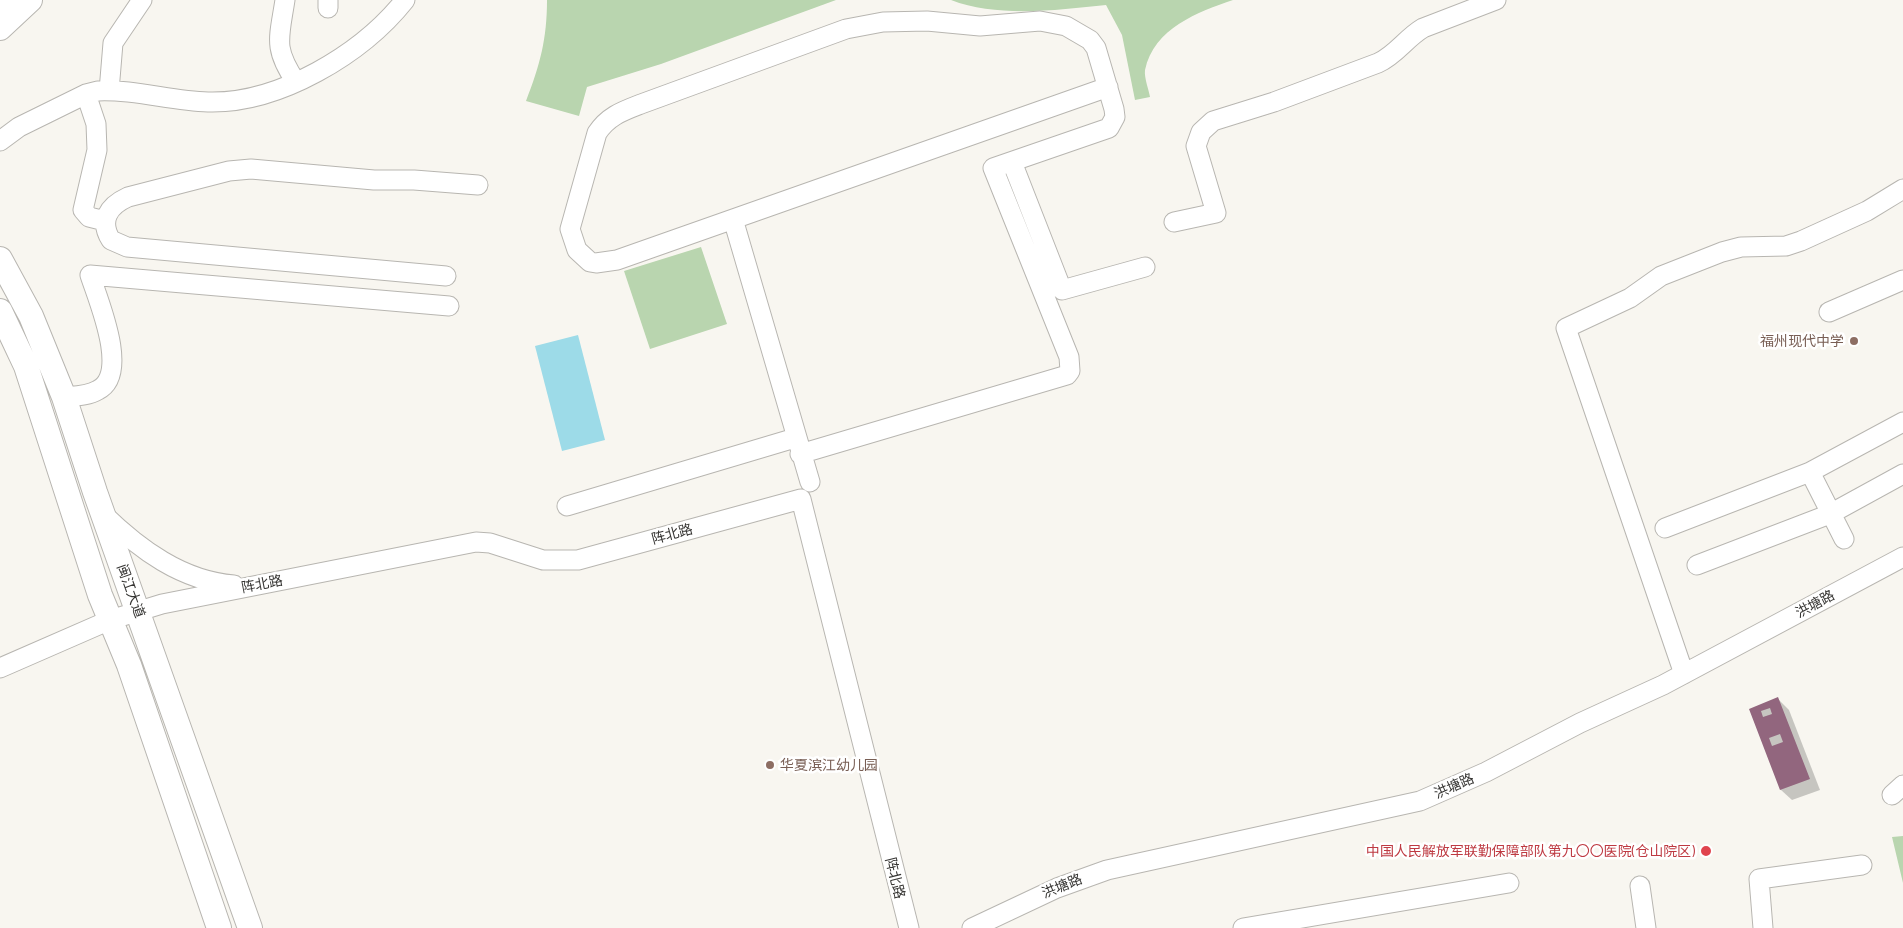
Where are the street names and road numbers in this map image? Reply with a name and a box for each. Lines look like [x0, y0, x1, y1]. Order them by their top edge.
street label: 阵北路 [650, 520, 694, 548]
street label: 闽江大道 [114, 562, 148, 620]
street label: 阵北路 [240, 572, 284, 596]
street label: 洪塘路 [1793, 587, 1837, 621]
street label: 洪塘路 [1431, 770, 1477, 802]
street label: 阵北路 [882, 856, 908, 900]
street label: 洪塘路 [1039, 870, 1085, 902]

